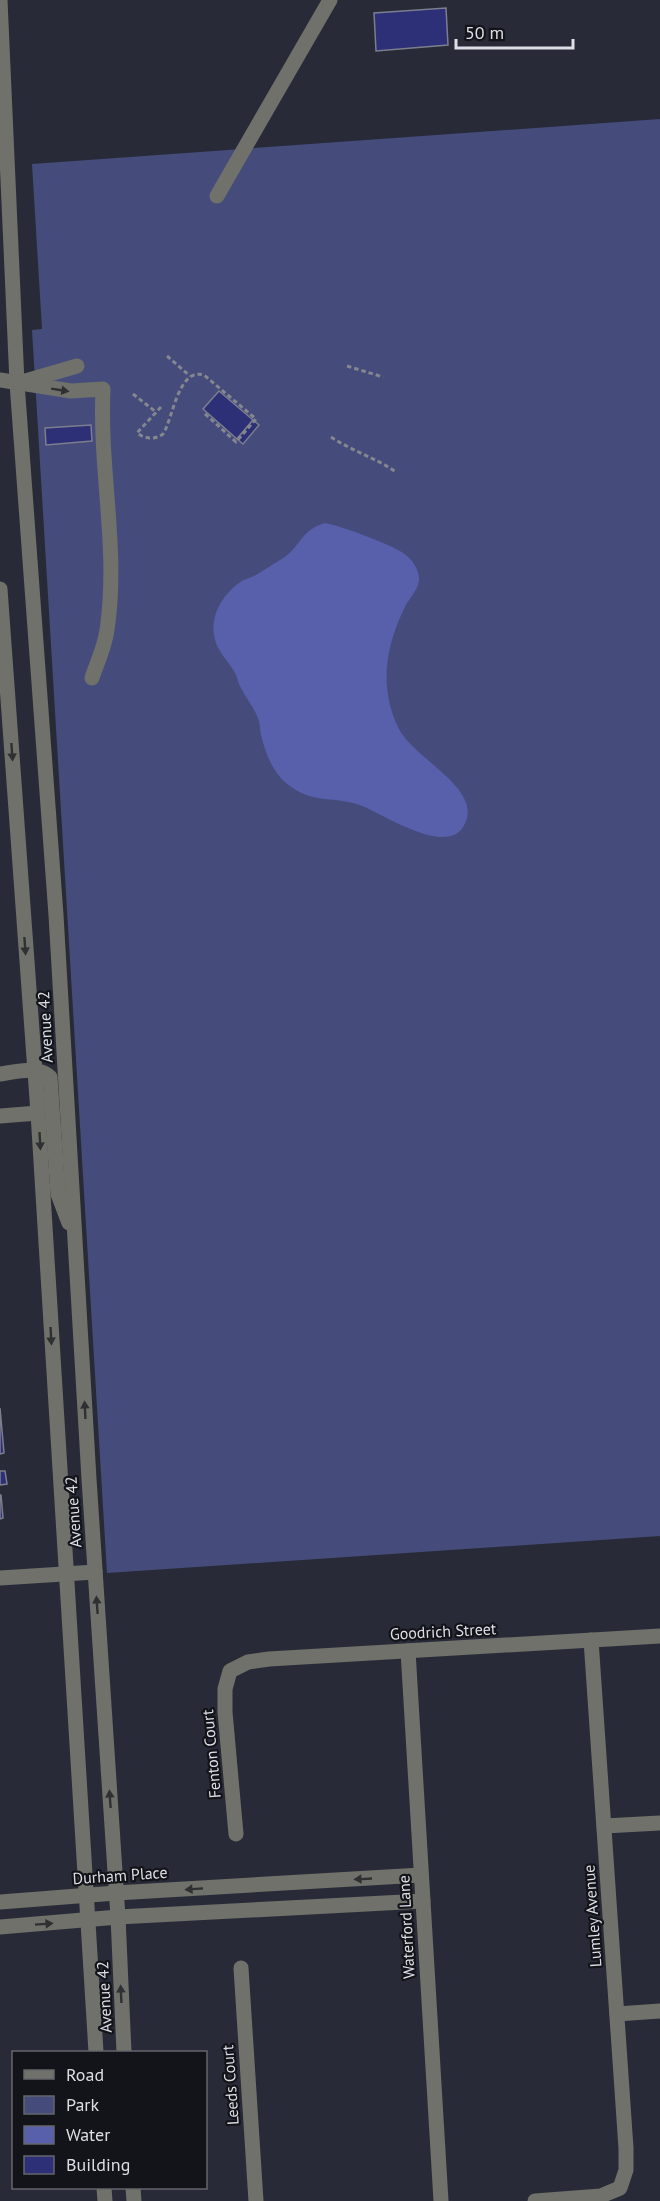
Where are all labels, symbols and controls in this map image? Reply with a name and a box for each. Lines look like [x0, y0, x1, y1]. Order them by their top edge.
scale bar [456, 12, 573, 50]
text: 50 m [465, 21, 504, 44]
one-way arrow [51, 385, 70, 394]
one-way arrow [7, 743, 16, 762]
one-way arrow [21, 937, 30, 956]
street label: Avenue 42 [33, 991, 57, 1063]
one-way arrow [35, 1131, 45, 1150]
one-way arrow [47, 1326, 56, 1345]
one-way arrow [80, 1401, 90, 1420]
street label: Avenue 42 [61, 1476, 85, 1548]
one-way arrow [93, 1595, 102, 1614]
street label: Goodrich Street [389, 1618, 497, 1644]
street label: Fenton Court [197, 1708, 225, 1799]
one-way arrow [105, 1790, 115, 1809]
street label: Durham Place [72, 1862, 168, 1888]
street label: Lumley Avenue [578, 1864, 606, 1968]
one-way arrow [353, 1874, 372, 1883]
street label: Waterford Lane [393, 1875, 419, 1979]
one-way arrow [184, 1884, 203, 1893]
one-way arrow [34, 1919, 53, 1929]
street label: Avenue 42 [92, 1961, 116, 2033]
one-way arrow [117, 1985, 126, 2004]
street label: Leeds Court [217, 2044, 243, 2126]
legend [12, 2051, 207, 2189]
text: Road [66, 2063, 104, 2086]
text: Park [66, 2093, 99, 2116]
text: Water [66, 2123, 110, 2146]
text: Building [66, 2153, 130, 2176]

